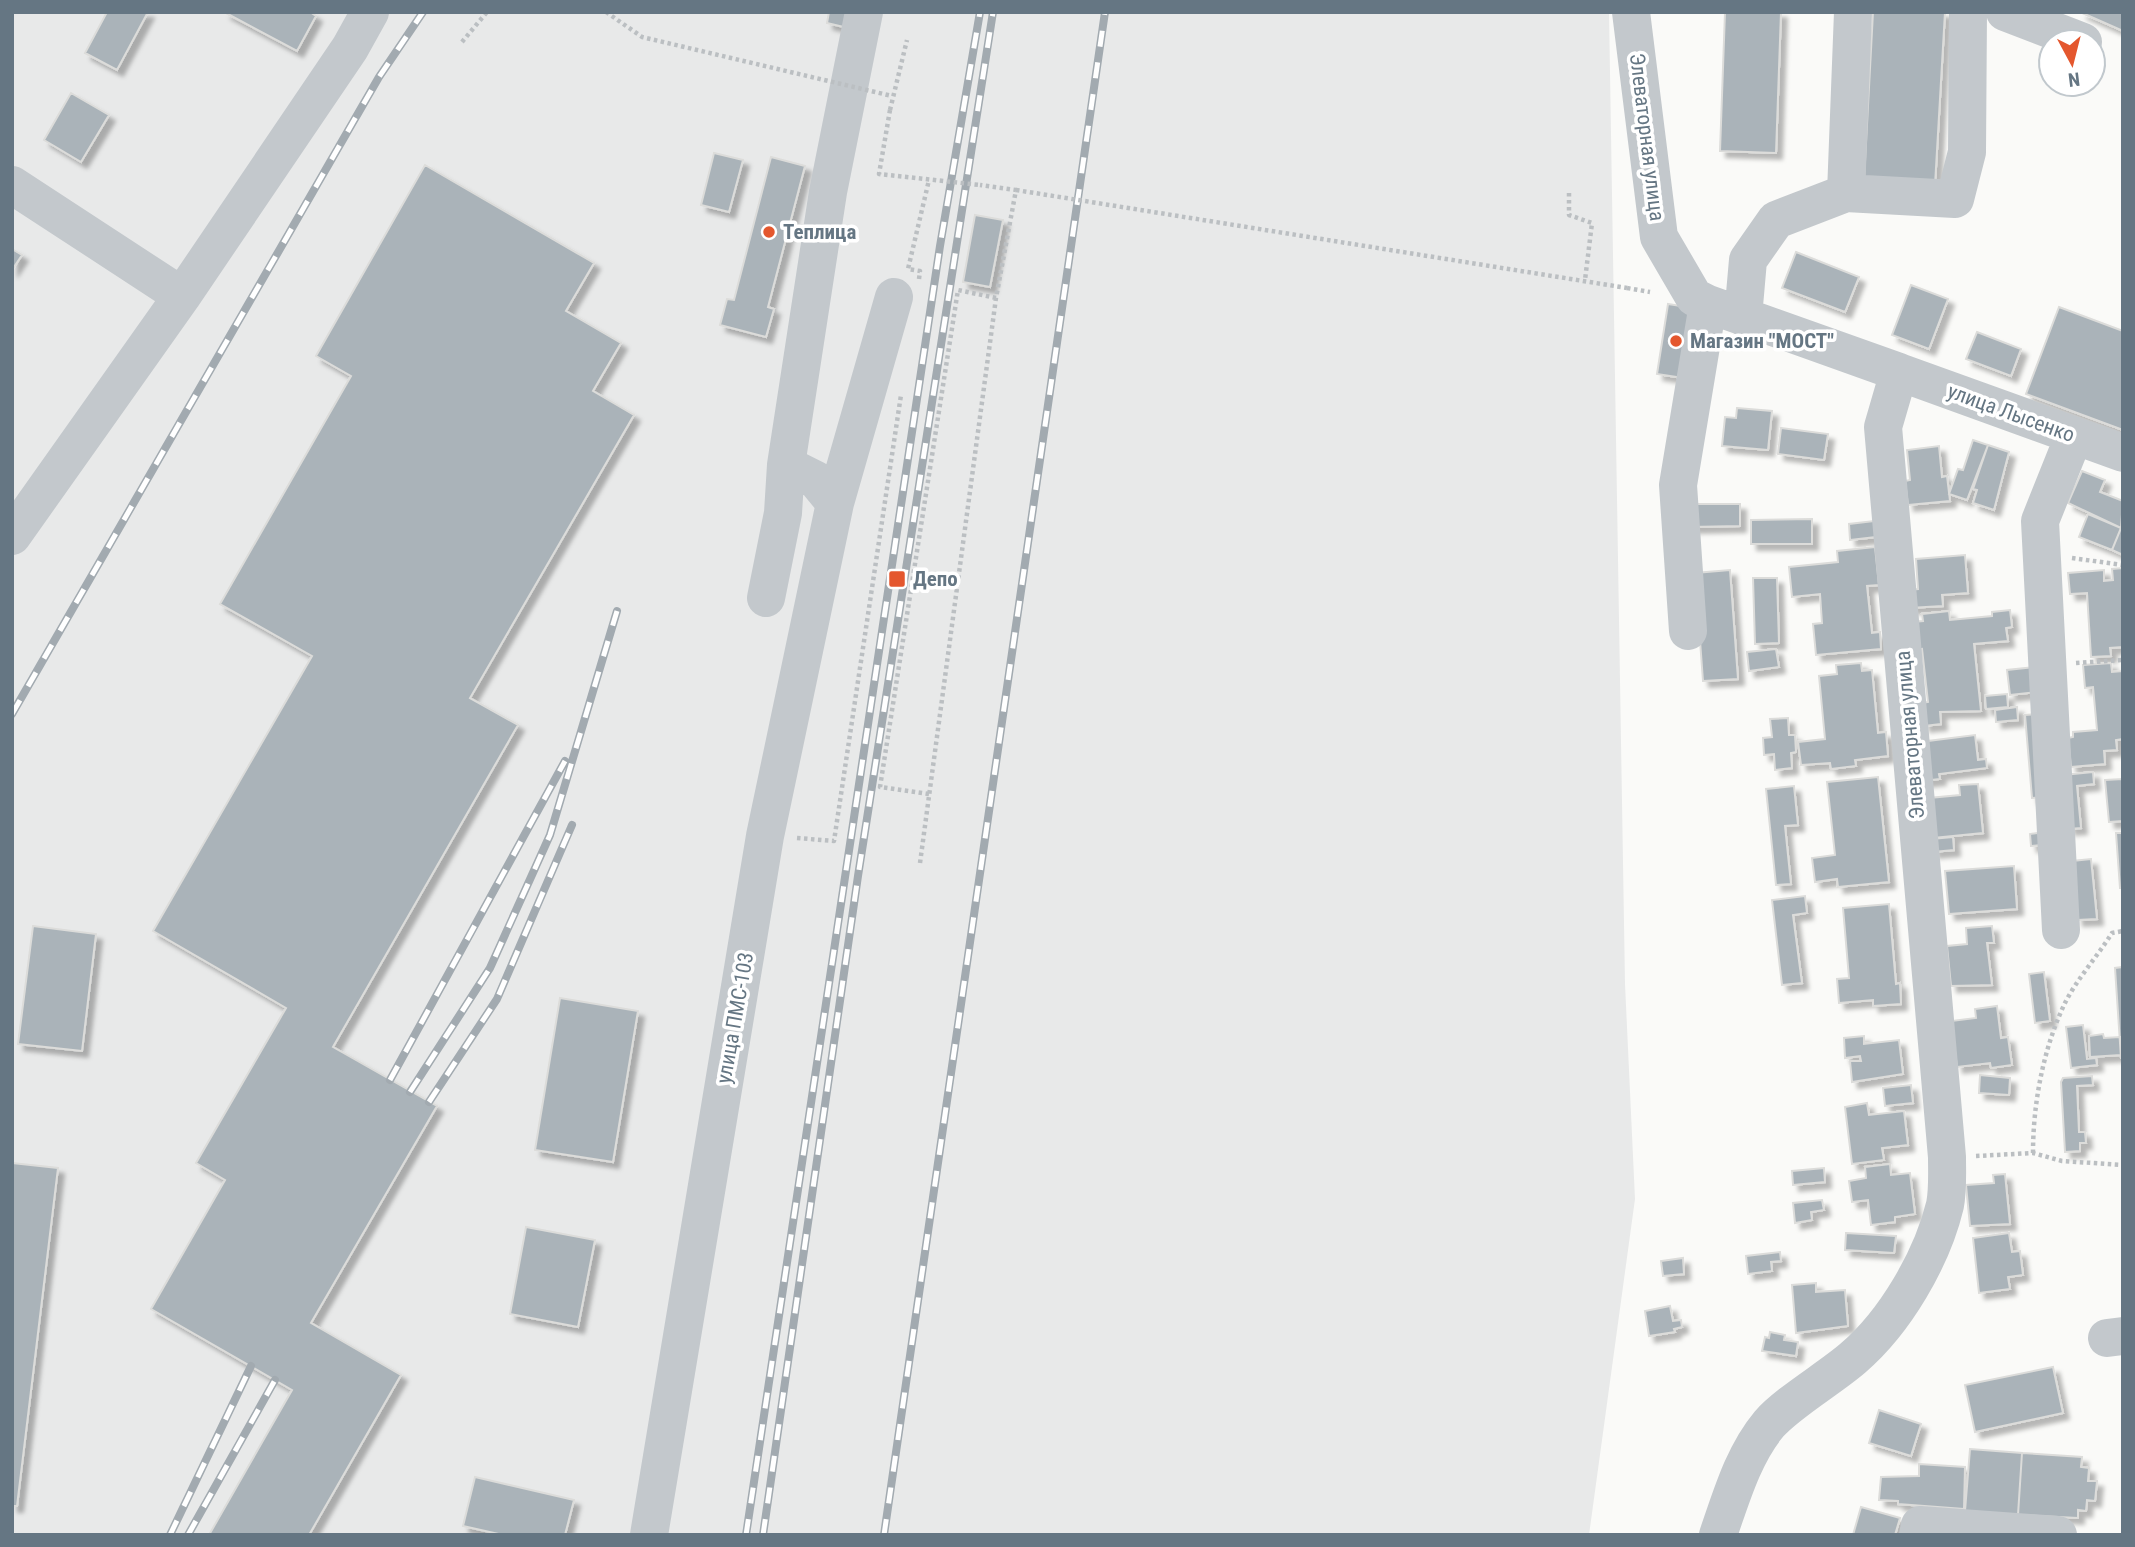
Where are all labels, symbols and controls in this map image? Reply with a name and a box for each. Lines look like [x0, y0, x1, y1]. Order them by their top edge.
north arrow [2037, 28, 2107, 98]
street label: Элеваторная улица [1625, 52, 1669, 222]
text: N [2067, 67, 2081, 92]
place label: Теплица [783, 220, 856, 244]
marker: Теплица [761, 224, 777, 240]
place label: Магазин "МОСТ" [1690, 329, 1834, 353]
marker: Магазин "МОСТ" [1668, 333, 1684, 349]
street label: улица Лысенко [1944, 379, 2078, 447]
place label: Депо [913, 567, 958, 591]
marker: Депо [887, 569, 907, 589]
street label: Элеваторная улица [1891, 650, 1929, 820]
street label: улица ПМС-103 [712, 951, 758, 1085]

